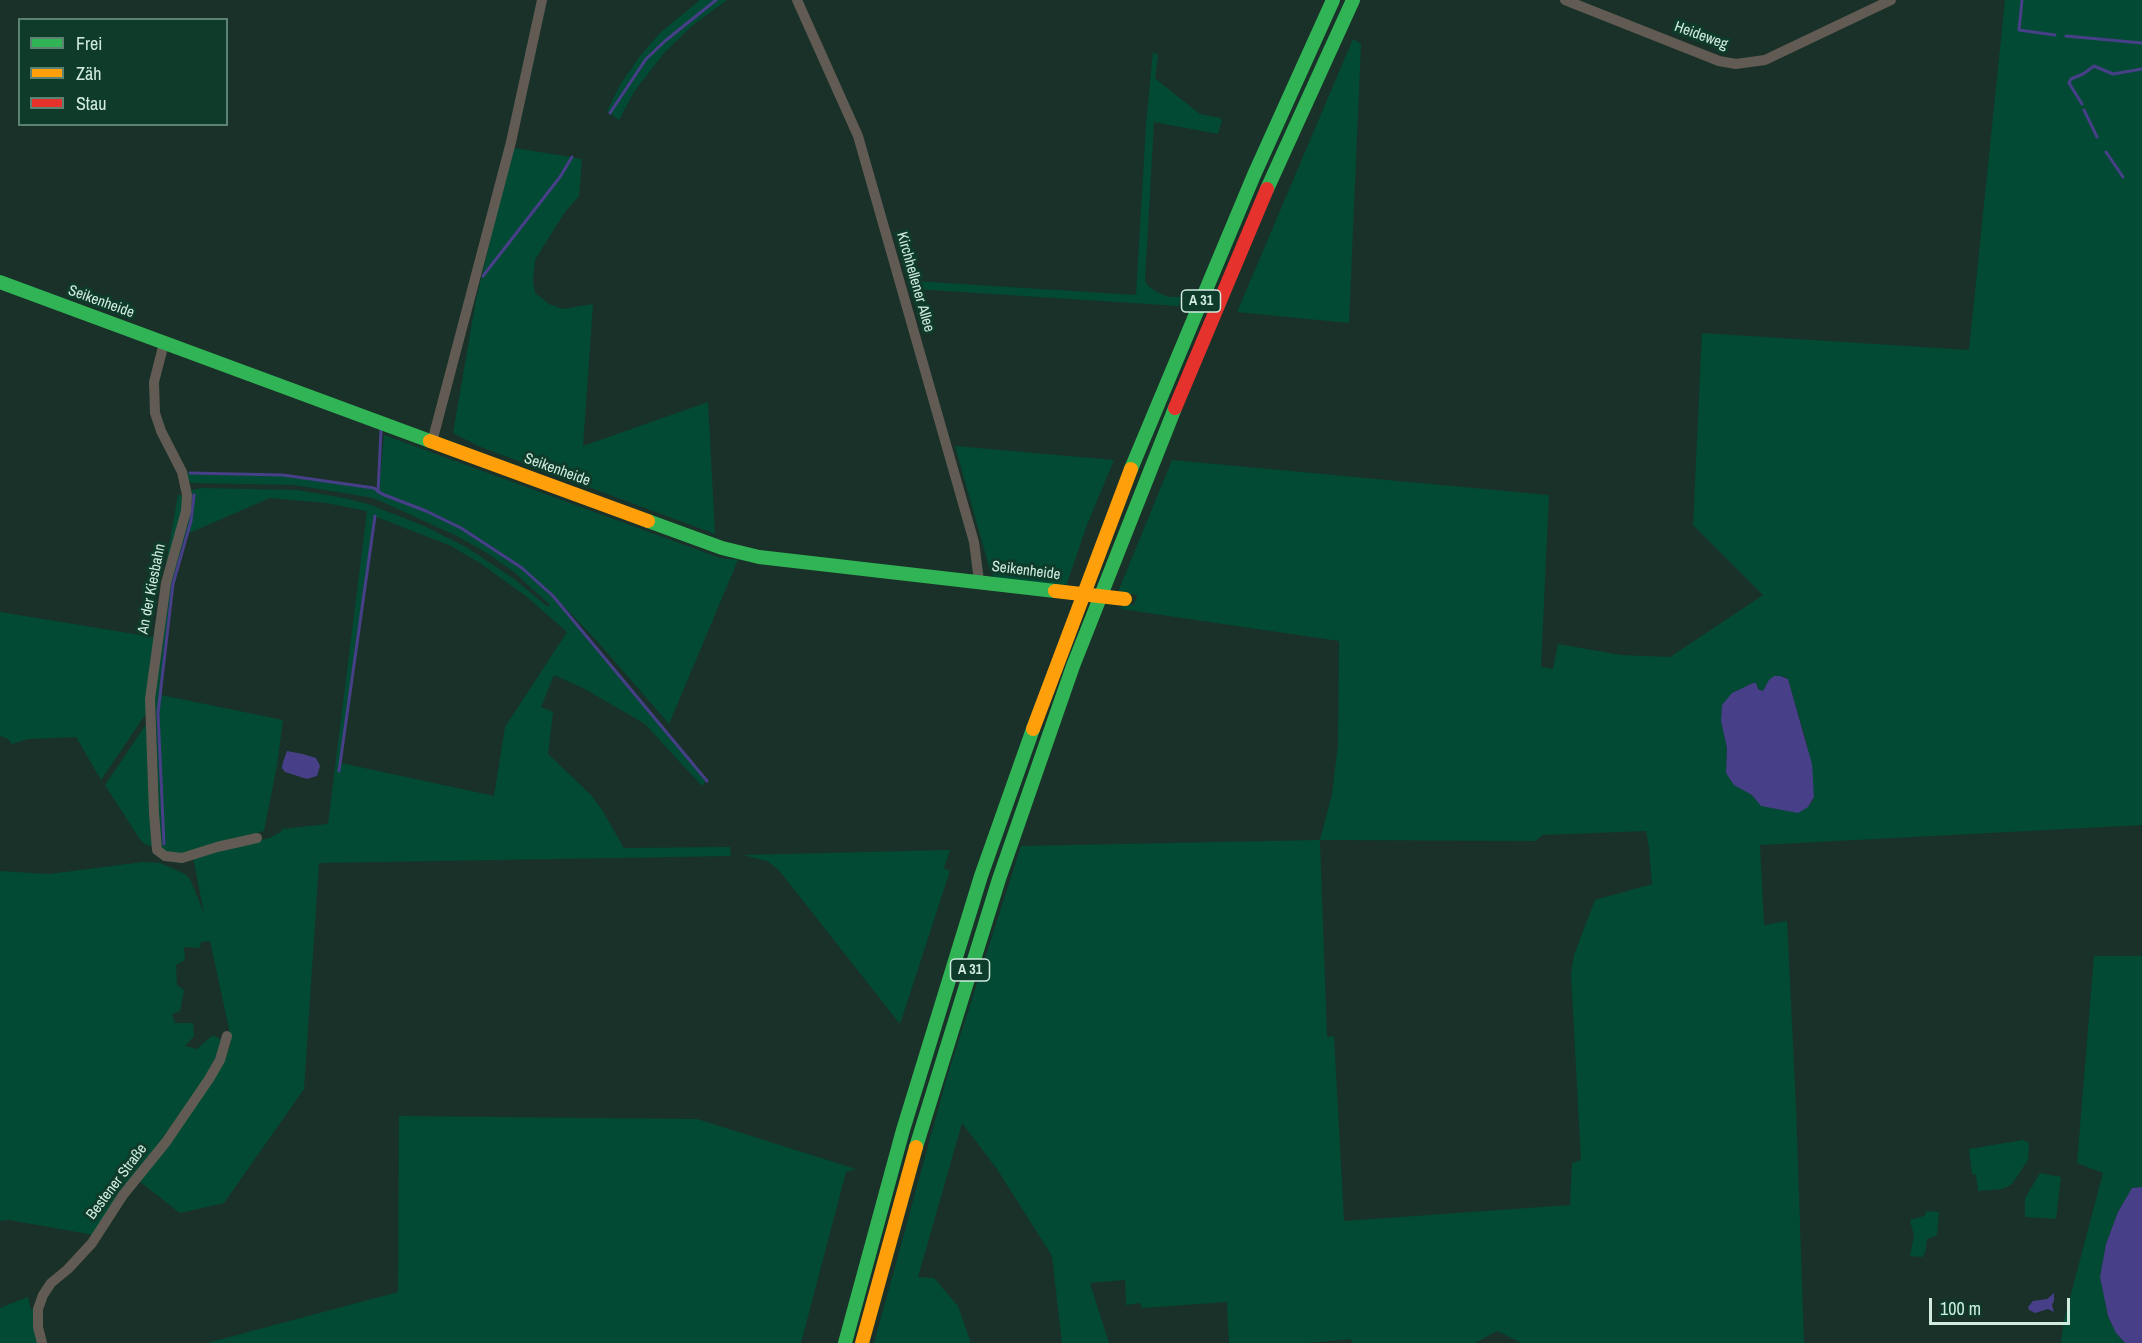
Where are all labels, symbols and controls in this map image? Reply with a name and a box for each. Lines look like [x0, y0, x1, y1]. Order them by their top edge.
legend [18, 18, 228, 126]
street label: Heideweg [1672, 18, 1730, 54]
text: Frei [76, 31, 102, 56]
text: Zäh [76, 61, 101, 86]
text: Stau [76, 91, 106, 116]
street label: Kirchhellener Allee [892, 230, 938, 334]
street label: Seikenheide [65, 282, 137, 322]
road number: A 31 [1182, 290, 1220, 312]
street label: Seikenheide [521, 450, 593, 490]
street label: An der Kiesbahn [134, 542, 170, 636]
street label: Seikenheide [991, 558, 1061, 584]
road number: A 31 [950, 959, 990, 981]
street label: Bestener Straße [83, 1141, 151, 1223]
scale bar [1932, 1286, 2073, 1324]
text: 100 m [1940, 1296, 1981, 1321]

